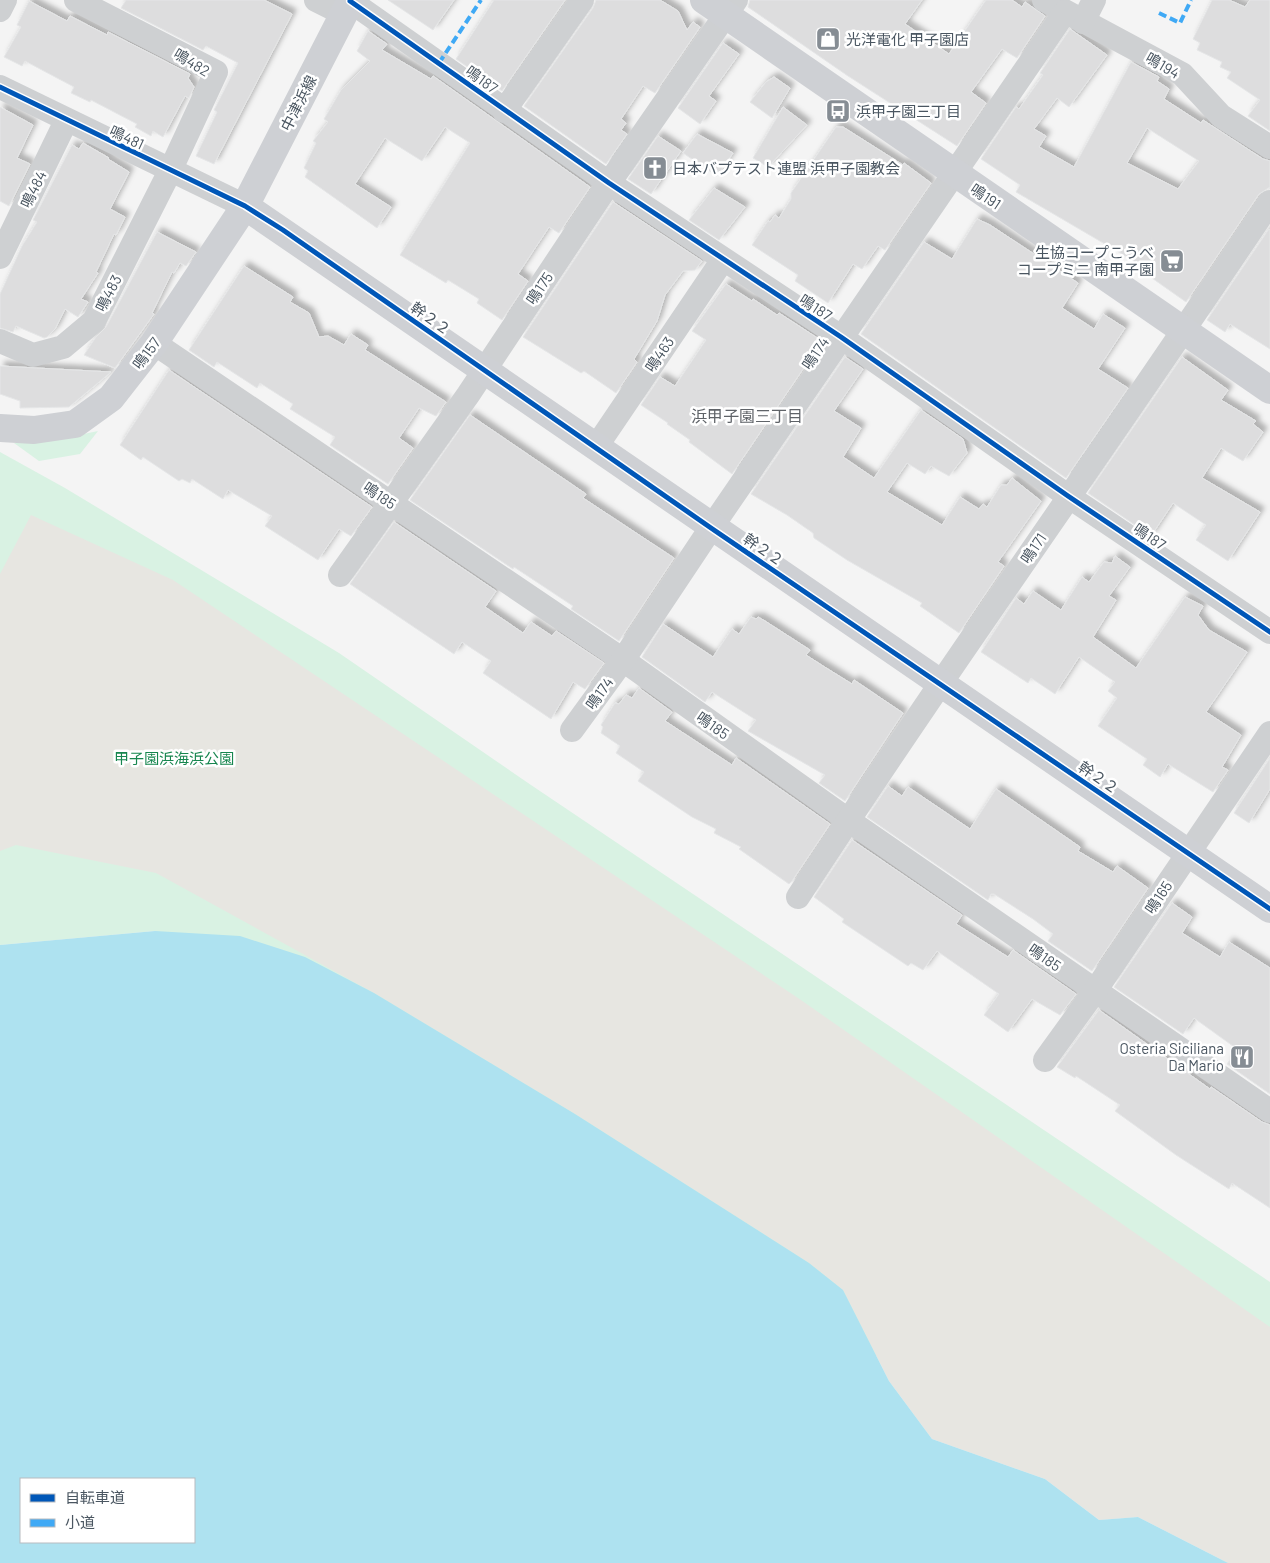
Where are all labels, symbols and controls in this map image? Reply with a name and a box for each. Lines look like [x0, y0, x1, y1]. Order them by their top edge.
shop icon: 光洋電化 甲子園店 [815, 26, 841, 52]
place label: 光洋電化 甲子園店 [846, 30, 969, 48]
street label: 鳴482 [171, 44, 213, 80]
street label: 鳴194 [1143, 48, 1183, 82]
street label: 鳴187 [462, 61, 502, 97]
street label: 中津浜線 [276, 72, 320, 134]
bus stop icon: 浜甲子園三丁目 [825, 98, 851, 124]
place label: 浜甲子園三丁目 [856, 102, 961, 120]
street label: 鳴481 [107, 121, 147, 153]
church icon: 日本バプテスト連盟 浜甲子園教会 [642, 155, 668, 181]
place label: 日本バプテスト連盟 浜甲子園教会 [672, 159, 900, 177]
street label: 鳴484 [16, 167, 50, 211]
street label: 鳴191 [967, 179, 1005, 213]
place label: 生協コープこうべ コープミニ 南甲子園 [1017, 243, 1154, 278]
supermarket icon: 生協コープこうべ コープミニ 南甲子園 [1159, 248, 1185, 274]
street label: 鳴175 [522, 268, 556, 308]
street label: 鳴483 [91, 272, 125, 314]
street label: 鳴187 [796, 290, 836, 324]
street label: 幹２２ [407, 298, 455, 338]
street label: 鳴463 [641, 333, 677, 375]
street label: 鳴174 [798, 333, 832, 373]
street label: 鳴157 [128, 334, 164, 372]
district label: 浜甲子園三丁目 [691, 406, 803, 425]
street label: 鳴185 [360, 478, 400, 512]
street label: 鳴187 [1130, 519, 1170, 553]
street label: 幹２２ [740, 529, 788, 569]
street label: 鳴171 [1016, 529, 1050, 567]
street label: 鳴174 [581, 673, 617, 713]
street label: 鳴185 [693, 707, 733, 743]
park label: 甲子園浜海浜公園 [114, 749, 234, 767]
street label: 幹２２ [1075, 757, 1123, 797]
street label: 鳴165 [1141, 877, 1175, 917]
street label: 鳴185 [1025, 939, 1065, 975]
place label: Osteria Siciliana Da Mario [1119, 1039, 1224, 1074]
restaurant icon: Osteria Siciliana Da Mario [1229, 1044, 1255, 1070]
legend [20, 1478, 195, 1543]
text: 自転車道 [65, 1488, 125, 1506]
text: 小道 [65, 1513, 95, 1531]

